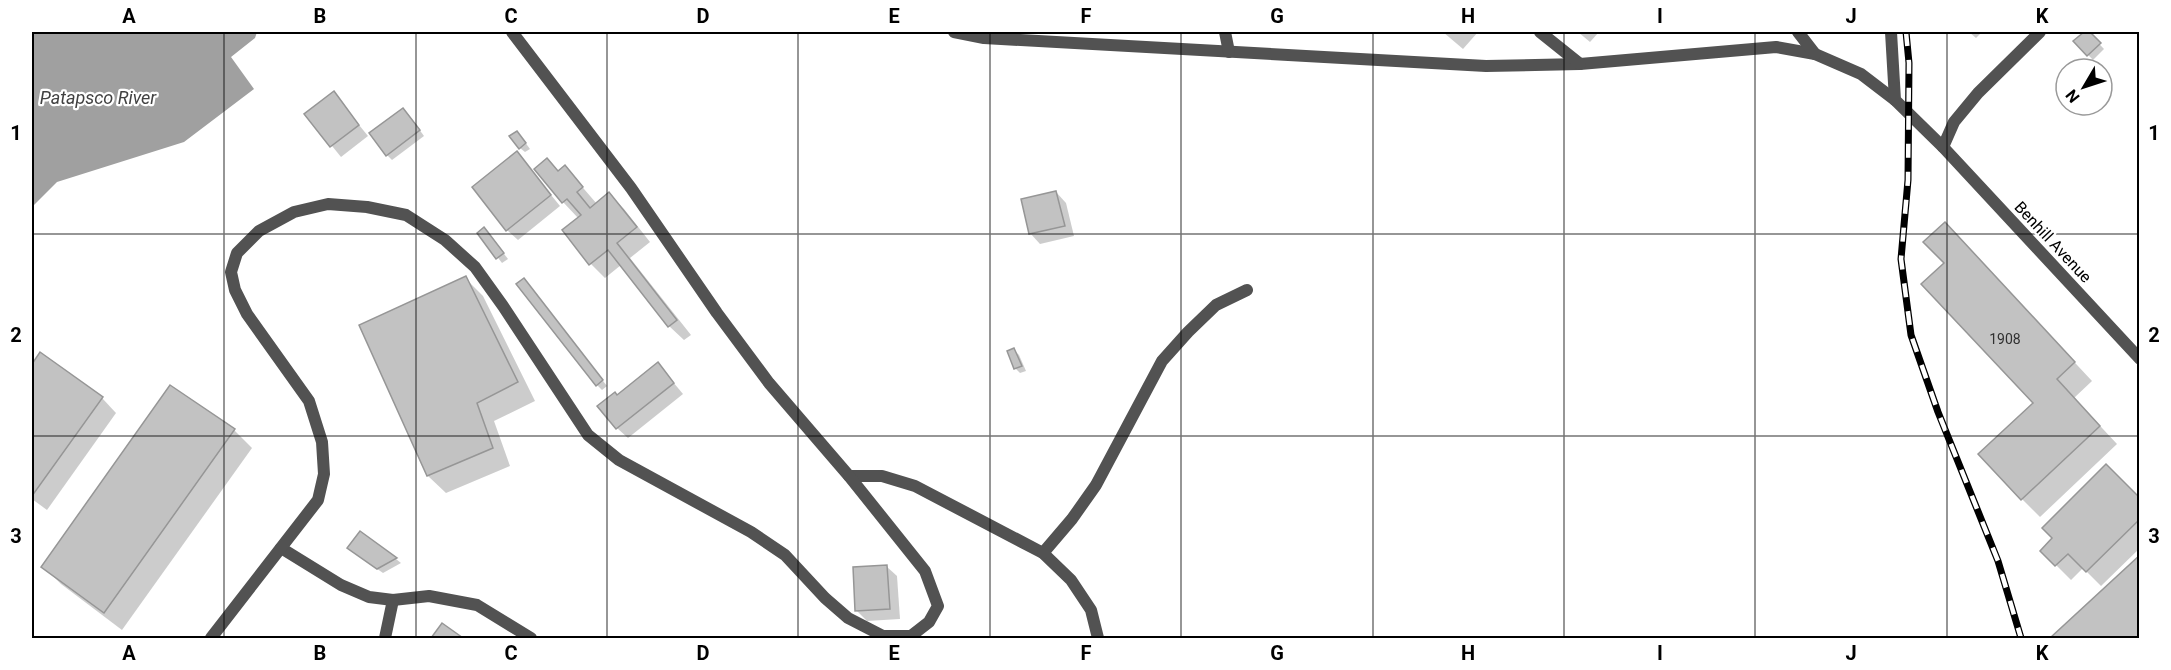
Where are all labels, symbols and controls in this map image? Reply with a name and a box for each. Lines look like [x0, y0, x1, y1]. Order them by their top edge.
text: A [122, 4, 136, 28]
text: B [314, 4, 326, 28]
text: C [504, 4, 518, 28]
text: D [697, 4, 710, 28]
text: E [888, 4, 900, 28]
text: F [1081, 4, 1092, 28]
text: G [1270, 4, 1284, 28]
text: H [1461, 4, 1475, 28]
text: I [1657, 4, 1663, 28]
text: J [1845, 4, 1857, 28]
text: K [2036, 4, 2049, 28]
north arrow [2054, 57, 2114, 117]
text: N [2062, 86, 2084, 106]
water label: Patapsco River [40, 87, 157, 108]
text: 1 [10, 121, 22, 145]
text: 1 [2148, 121, 2160, 145]
street label: Benhill Avenue [2011, 197, 2095, 287]
text: 2 [10, 323, 22, 347]
text: 2 [2148, 323, 2160, 347]
house number: 1908 [1989, 331, 2021, 347]
text: 3 [10, 524, 22, 548]
text: 3 [2148, 524, 2160, 548]
text: A [122, 641, 136, 665]
text: B [314, 641, 326, 665]
text: C [504, 641, 518, 665]
text: D [697, 641, 710, 665]
text: E [888, 641, 900, 665]
text: F [1081, 641, 1092, 665]
text: G [1270, 641, 1284, 665]
text: H [1461, 641, 1475, 665]
text: I [1657, 641, 1663, 665]
text: J [1845, 641, 1857, 665]
text: K [2036, 641, 2049, 665]

